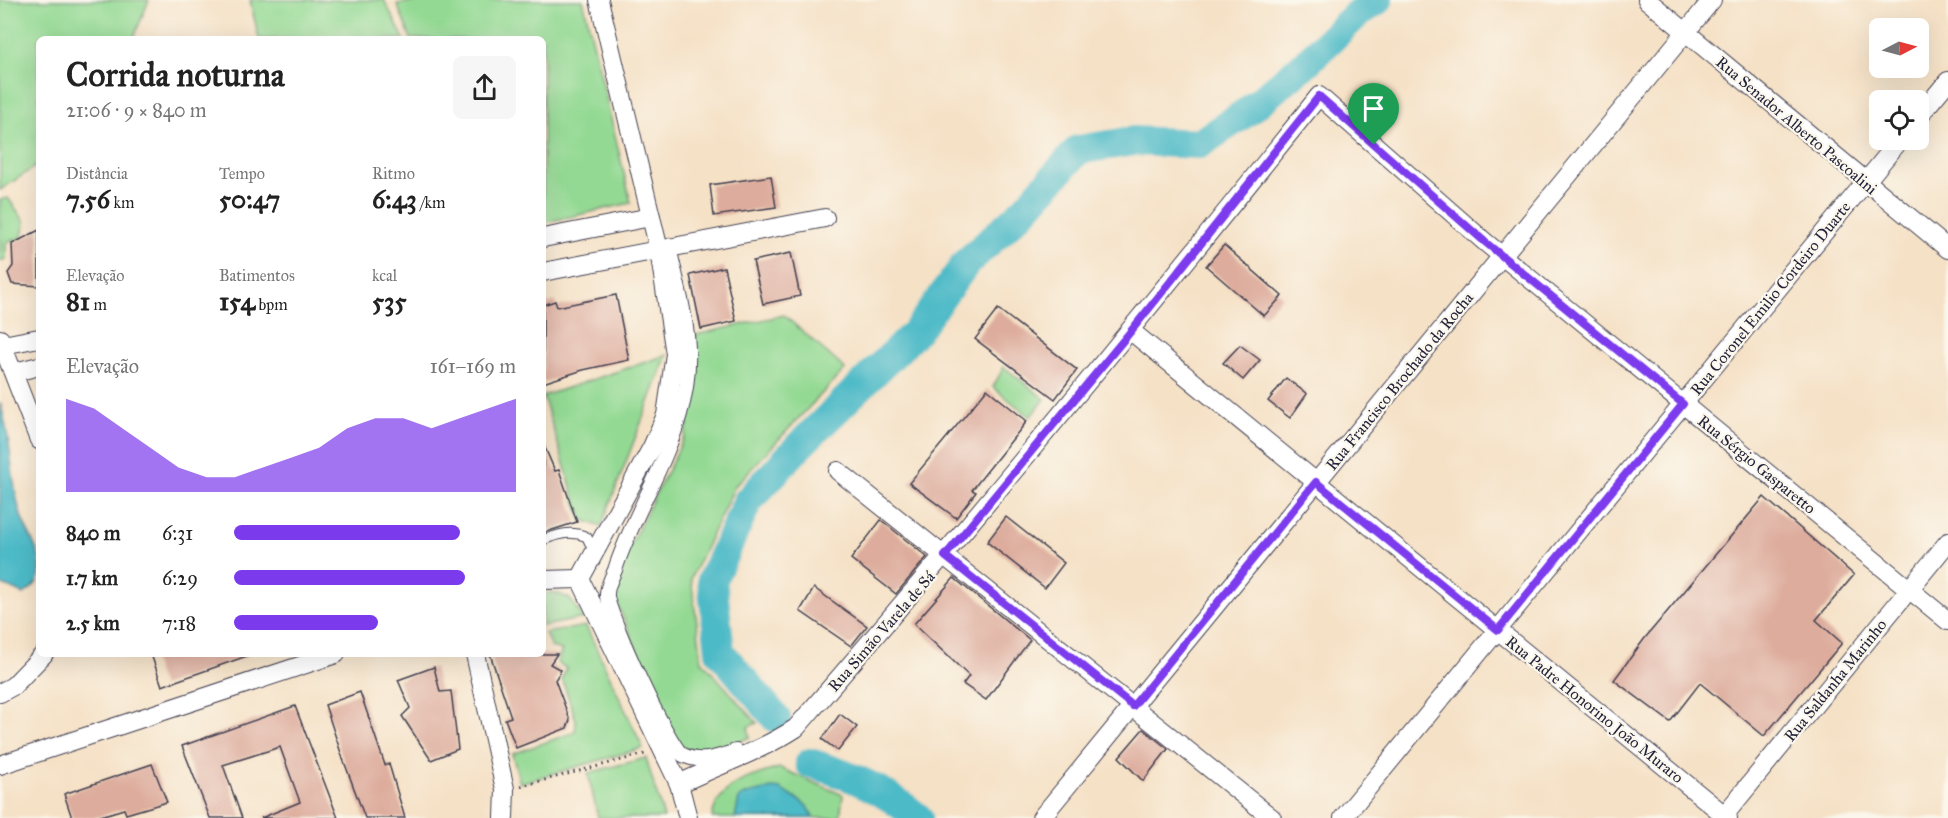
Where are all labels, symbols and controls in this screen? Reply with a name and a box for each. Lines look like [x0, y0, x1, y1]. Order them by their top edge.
north arrow [1869, 18, 1929, 78]
map controls [1869, 18, 1929, 150]
street label: Rua Senador Alberto Pascoalini [1712, 52, 1882, 199]
text: Corrida noturna [66, 55, 285, 95]
button: share [453, 56, 516, 119]
pin [1348, 83, 1399, 145]
button: locate [1869, 90, 1929, 150]
icon: arrive [1357, 92, 1390, 125]
text: 21:06 · 9 × 840 m [66, 98, 207, 122]
text: Distância [66, 164, 128, 183]
text: Tempo [219, 164, 265, 183]
text: Ritmo [372, 164, 415, 183]
text: 7.56 [66, 183, 110, 215]
text: 50:47 [219, 183, 280, 215]
text: 6:43 [372, 183, 417, 215]
text: km [110, 193, 134, 212]
text: /km [417, 193, 445, 212]
street label: Rua Coronel Emilio Cordeiro Duarte [1686, 197, 1855, 399]
text: Elevação [66, 266, 124, 285]
text: Batimentos [219, 266, 295, 285]
text: kcal [372, 266, 397, 285]
text: 81 [66, 285, 90, 317]
text: 154 [219, 285, 255, 317]
text: 535 [372, 285, 407, 317]
street label: Rua Francisco Brochado da Rocha [1322, 288, 1477, 474]
text: m [90, 295, 107, 314]
text: bpm [255, 295, 288, 314]
text: Elevação [66, 354, 139, 378]
text: 161–169 m [430, 354, 516, 378]
street label: Rua Sérgio Gasparetto [1693, 411, 1819, 519]
text: 840 m [66, 521, 121, 545]
text: 6:31 [162, 521, 193, 545]
text: 1.7 km [66, 566, 118, 590]
text: 6:29 [162, 566, 198, 590]
street label: Rua Simão Varela de Sá [824, 567, 939, 695]
text: 2.5 km [66, 611, 120, 635]
text: 7:18 [162, 611, 196, 635]
street label: Rua Saldanha Marinho [1780, 615, 1891, 745]
street label: Rua Padre Honorino João Muraro [1501, 632, 1687, 788]

